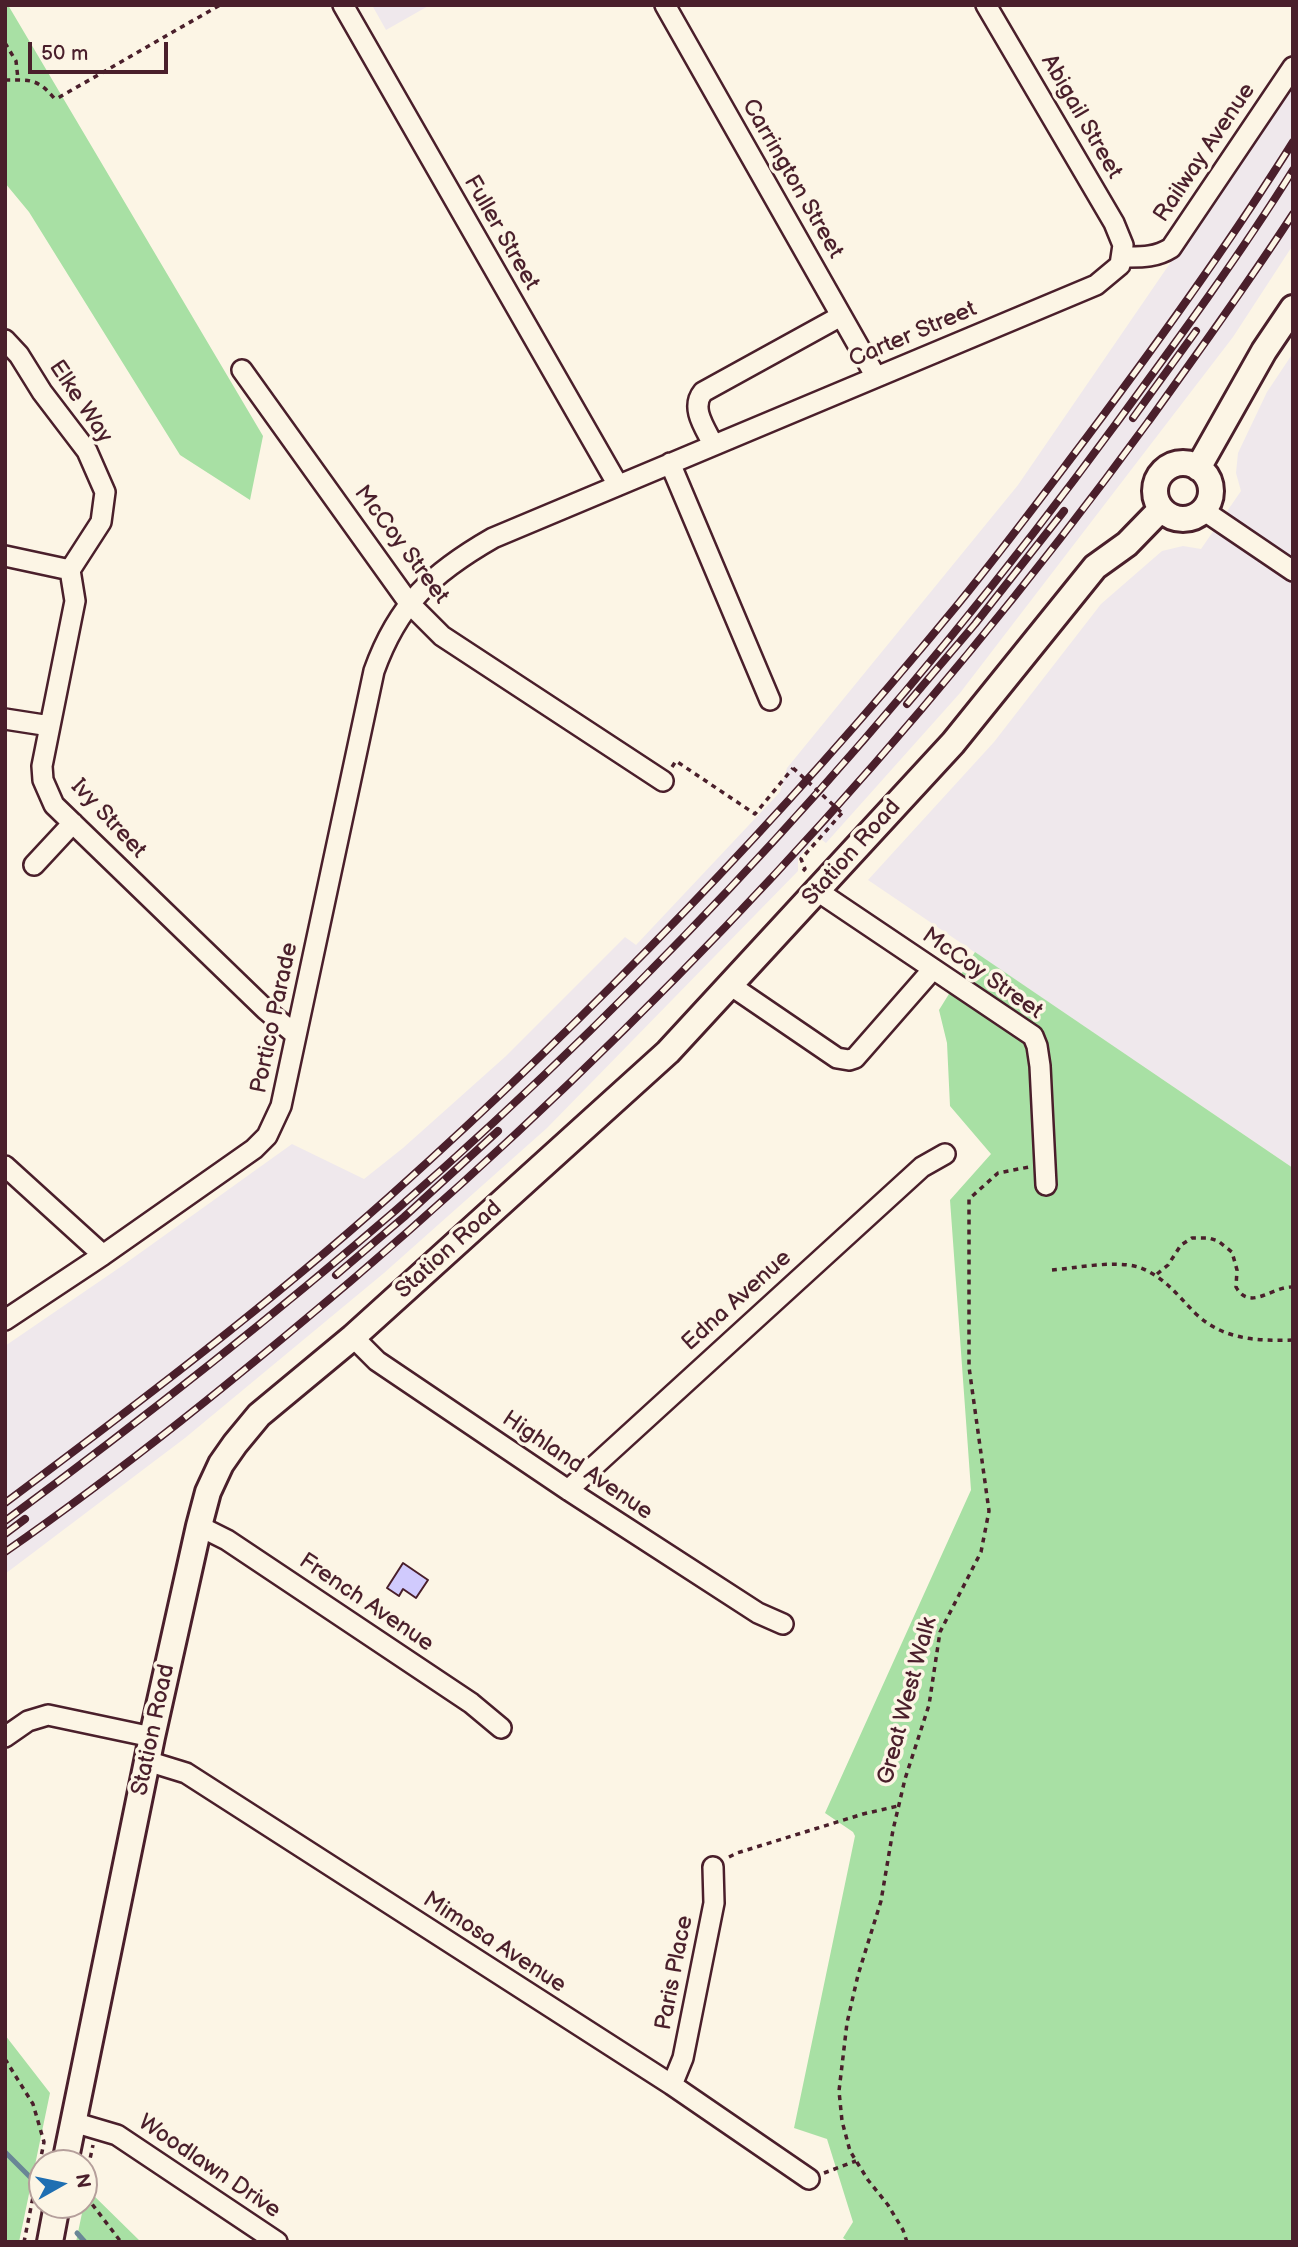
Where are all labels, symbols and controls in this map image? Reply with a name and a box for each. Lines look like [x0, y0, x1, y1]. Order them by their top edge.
scale bar [32, 28, 172, 72]
text: 50 m [41, 41, 88, 66]
street label: Abigail Street [1034, 50, 1128, 184]
street label: Railway Avenue [1148, 78, 1262, 228]
street label: Carrington Street [735, 94, 849, 264]
street label: Fuller Street [457, 171, 545, 295]
street label: Carter Street [845, 296, 981, 374]
street label: Elke Way [42, 355, 118, 449]
street label: McCoy Street [348, 480, 454, 610]
street label: Ivy Street [64, 774, 152, 864]
street label: Station Road [797, 794, 907, 912]
street label: McCoy Street [916, 922, 1048, 1026]
street label: Portico Parade [246, 940, 304, 1096]
street label: Station Road [390, 1195, 508, 1305]
street label: Edna Avenue [677, 1245, 797, 1357]
street label: Highland Avenue [496, 1405, 658, 1527]
street label: French Avenue [293, 1548, 439, 1658]
street label: Great West Walk [872, 1614, 944, 1788]
street label: Station Road [127, 1662, 181, 1798]
street label: Mimosa Avenue [417, 1886, 571, 2000]
street label: Paris Place [650, 1913, 700, 2033]
street label: Woodlawn Drive [133, 2109, 285, 2225]
north arrow [28, 2149, 98, 2219]
text: N [70, 2172, 95, 2190]

